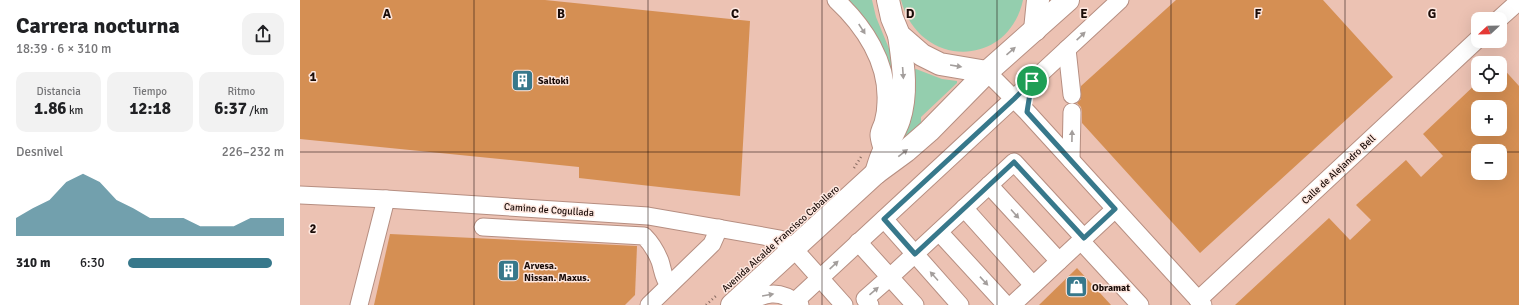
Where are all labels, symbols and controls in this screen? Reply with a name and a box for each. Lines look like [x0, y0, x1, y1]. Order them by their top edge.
text: A [383, 6, 392, 22]
text: B [557, 6, 565, 22]
text: C [731, 6, 739, 22]
text: D [906, 6, 915, 22]
text: E [1080, 6, 1088, 22]
text: F [1255, 6, 1262, 22]
text: G [1428, 6, 1436, 22]
text: Carrera nocturna [16, 12, 180, 39]
north arrow [1471, 12, 1507, 48]
map controls [1471, 12, 1507, 180]
button: share [242, 13, 284, 55]
one-way arrow [858, 24, 866, 34]
one-way arrow [1076, 31, 1086, 40]
text: 18:39 · 6 × 310 m [16, 41, 111, 57]
one-way arrow [1006, 47, 1016, 56]
button: locate [1471, 56, 1507, 92]
one-way arrow [950, 63, 962, 69]
pin [1015, 64, 1049, 98]
building icon: Saltoki [510, 67, 536, 93]
one-way arrow [900, 67, 907, 79]
text: 1 [309, 69, 317, 85]
icon: arrive [1021, 70, 1043, 92]
place label: Saltoki [538, 75, 569, 87]
text: Distancia [37, 85, 81, 98]
text: Tiempo [133, 85, 167, 98]
text: Ritmo [227, 85, 255, 98]
text: 1.86 [34, 98, 67, 119]
text: 12:18 [129, 98, 171, 119]
text: 6:37 [214, 98, 247, 119]
button: + [1471, 100, 1507, 136]
text: km [67, 104, 83, 117]
text: /km [247, 104, 268, 117]
one-way arrow [1069, 129, 1075, 142]
street label: Calle de Alejandro Bell [1299, 132, 1378, 207]
text: Desnivel [16, 144, 63, 160]
text: 226–232 m [222, 144, 284, 160]
button: − [1471, 144, 1507, 180]
one-way arrow [898, 149, 909, 157]
street label: Avenida Alcalde Francisco Caballero [719, 183, 842, 295]
street label: Camino de Cogullada [504, 201, 594, 219]
one-way arrow [1011, 208, 1020, 219]
text: 2 [309, 221, 317, 237]
text: 310 m [16, 255, 50, 271]
text: 6:30 [80, 255, 105, 271]
building icon: Arvesa. Nissan. Maxus. [496, 258, 522, 284]
place label: Arvesa. Nissan. Maxus. [524, 260, 590, 284]
one-way arrow [829, 261, 838, 270]
one-way arrow [930, 271, 939, 281]
shop icon: Obramat [1063, 274, 1089, 300]
one-way arrow [980, 276, 989, 286]
place label: Obramat [1092, 282, 1130, 294]
one-way arrow [869, 286, 880, 295]
one-way arrow [762, 292, 774, 298]

